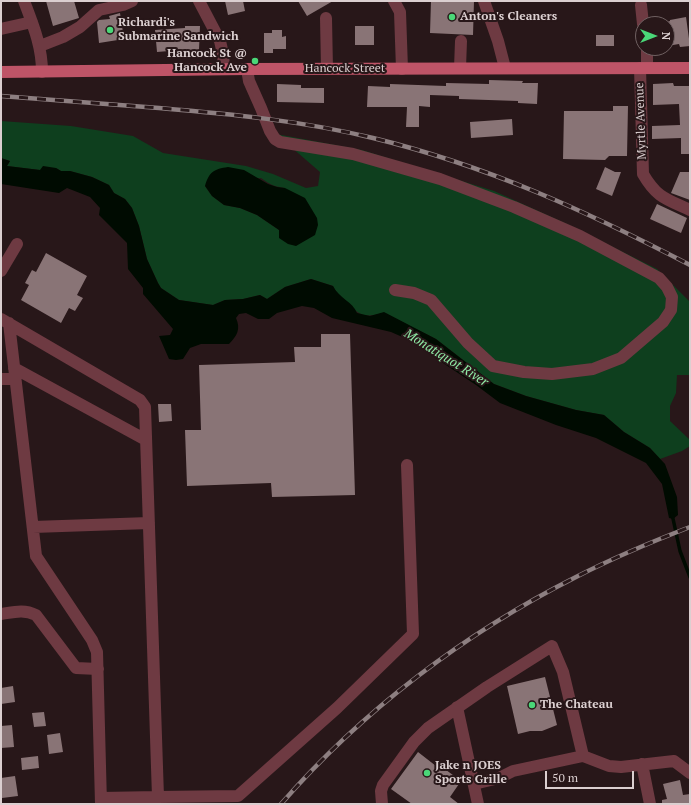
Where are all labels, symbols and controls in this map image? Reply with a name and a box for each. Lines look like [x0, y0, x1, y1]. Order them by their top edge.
place label: Anton's Cleaners [460, 10, 557, 24]
marker: Anton's Cleaners [447, 12, 457, 22]
place label: Richardi's Submarine Sandwich [118, 16, 239, 44]
north arrow [635, 16, 675, 56]
marker: Richardi's Submarine Sandwich [105, 25, 115, 35]
text: N [659, 32, 673, 40]
place label: Hancock St @ Hancock Ave [167, 47, 247, 75]
marker: Hancock St @ Hancock Ave [250, 56, 260, 66]
street label: Hancock Street [305, 62, 385, 76]
street label: Myrtle Avenue [632, 82, 650, 160]
water label: Monatiquot River [401, 326, 491, 390]
place label: The Chateau [540, 698, 613, 712]
marker: The Chateau [527, 700, 537, 710]
place label: Jake n JOES Sports Grille [435, 759, 507, 787]
scale bar [547, 763, 636, 789]
marker: Jake n JOES Sports Grille [422, 768, 432, 778]
text: 50 m [552, 770, 578, 785]

